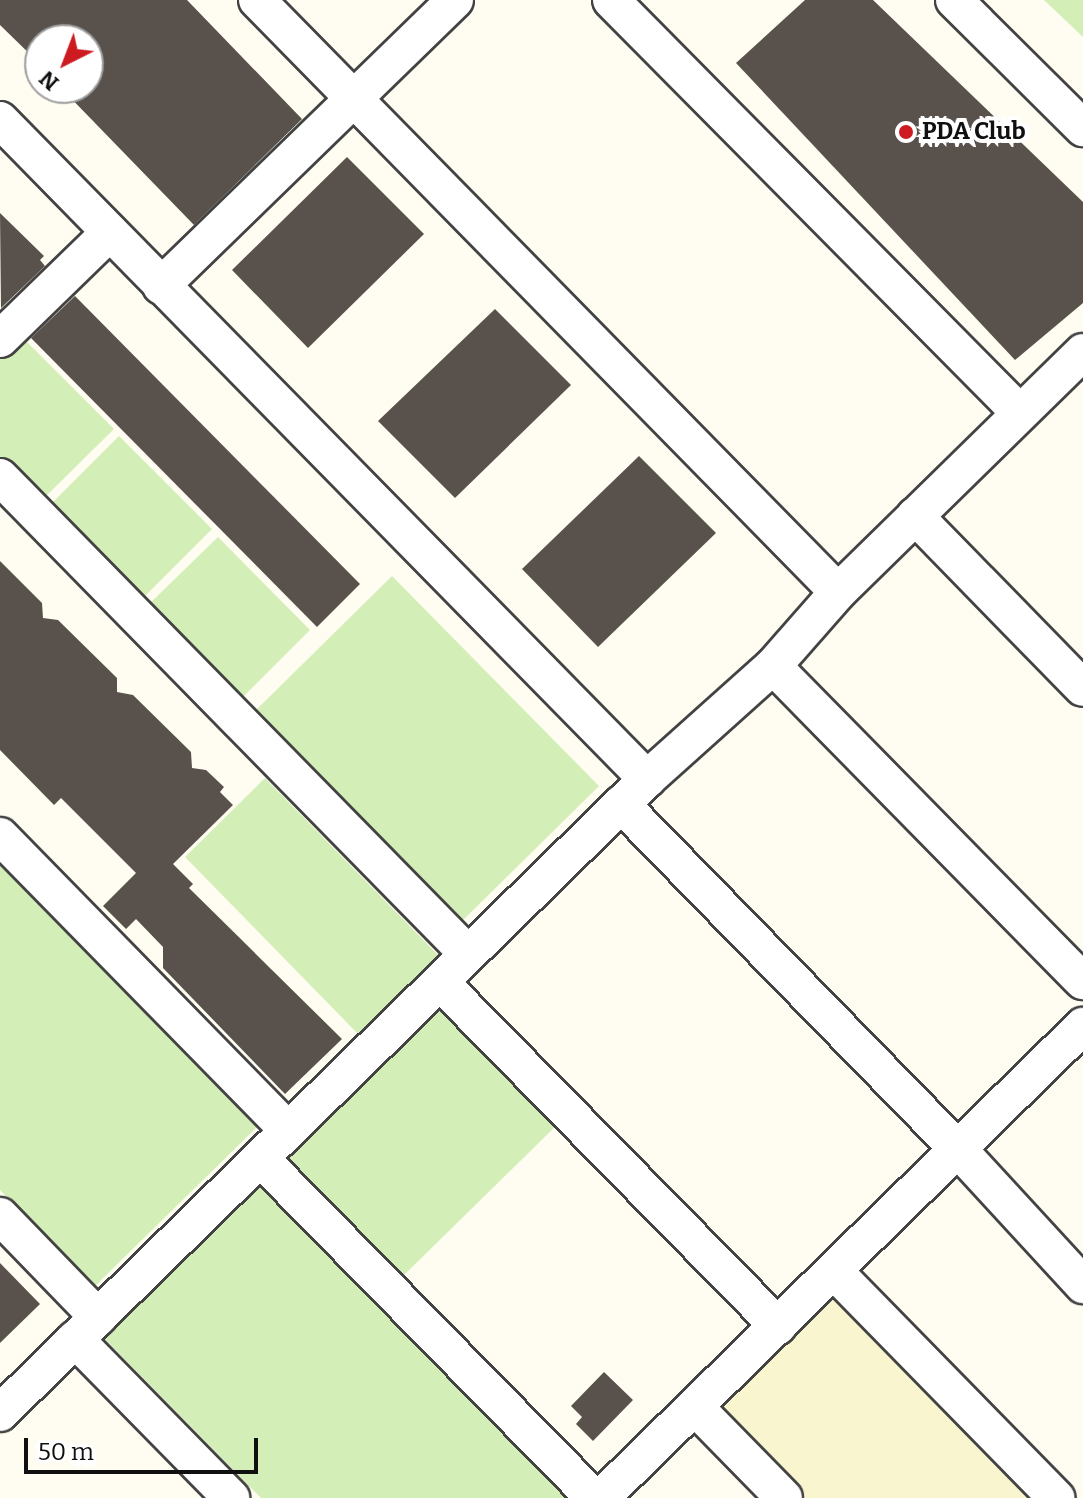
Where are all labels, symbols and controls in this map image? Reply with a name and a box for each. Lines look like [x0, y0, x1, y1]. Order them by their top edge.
north arrow [24, 24, 104, 104]
text: N [34, 65, 64, 96]
place label: PDA Club [922, 118, 1026, 146]
marker: PDA Club [897, 123, 915, 141]
scale bar [28, 1422, 262, 1472]
text: 50 m [38, 1438, 94, 1466]

